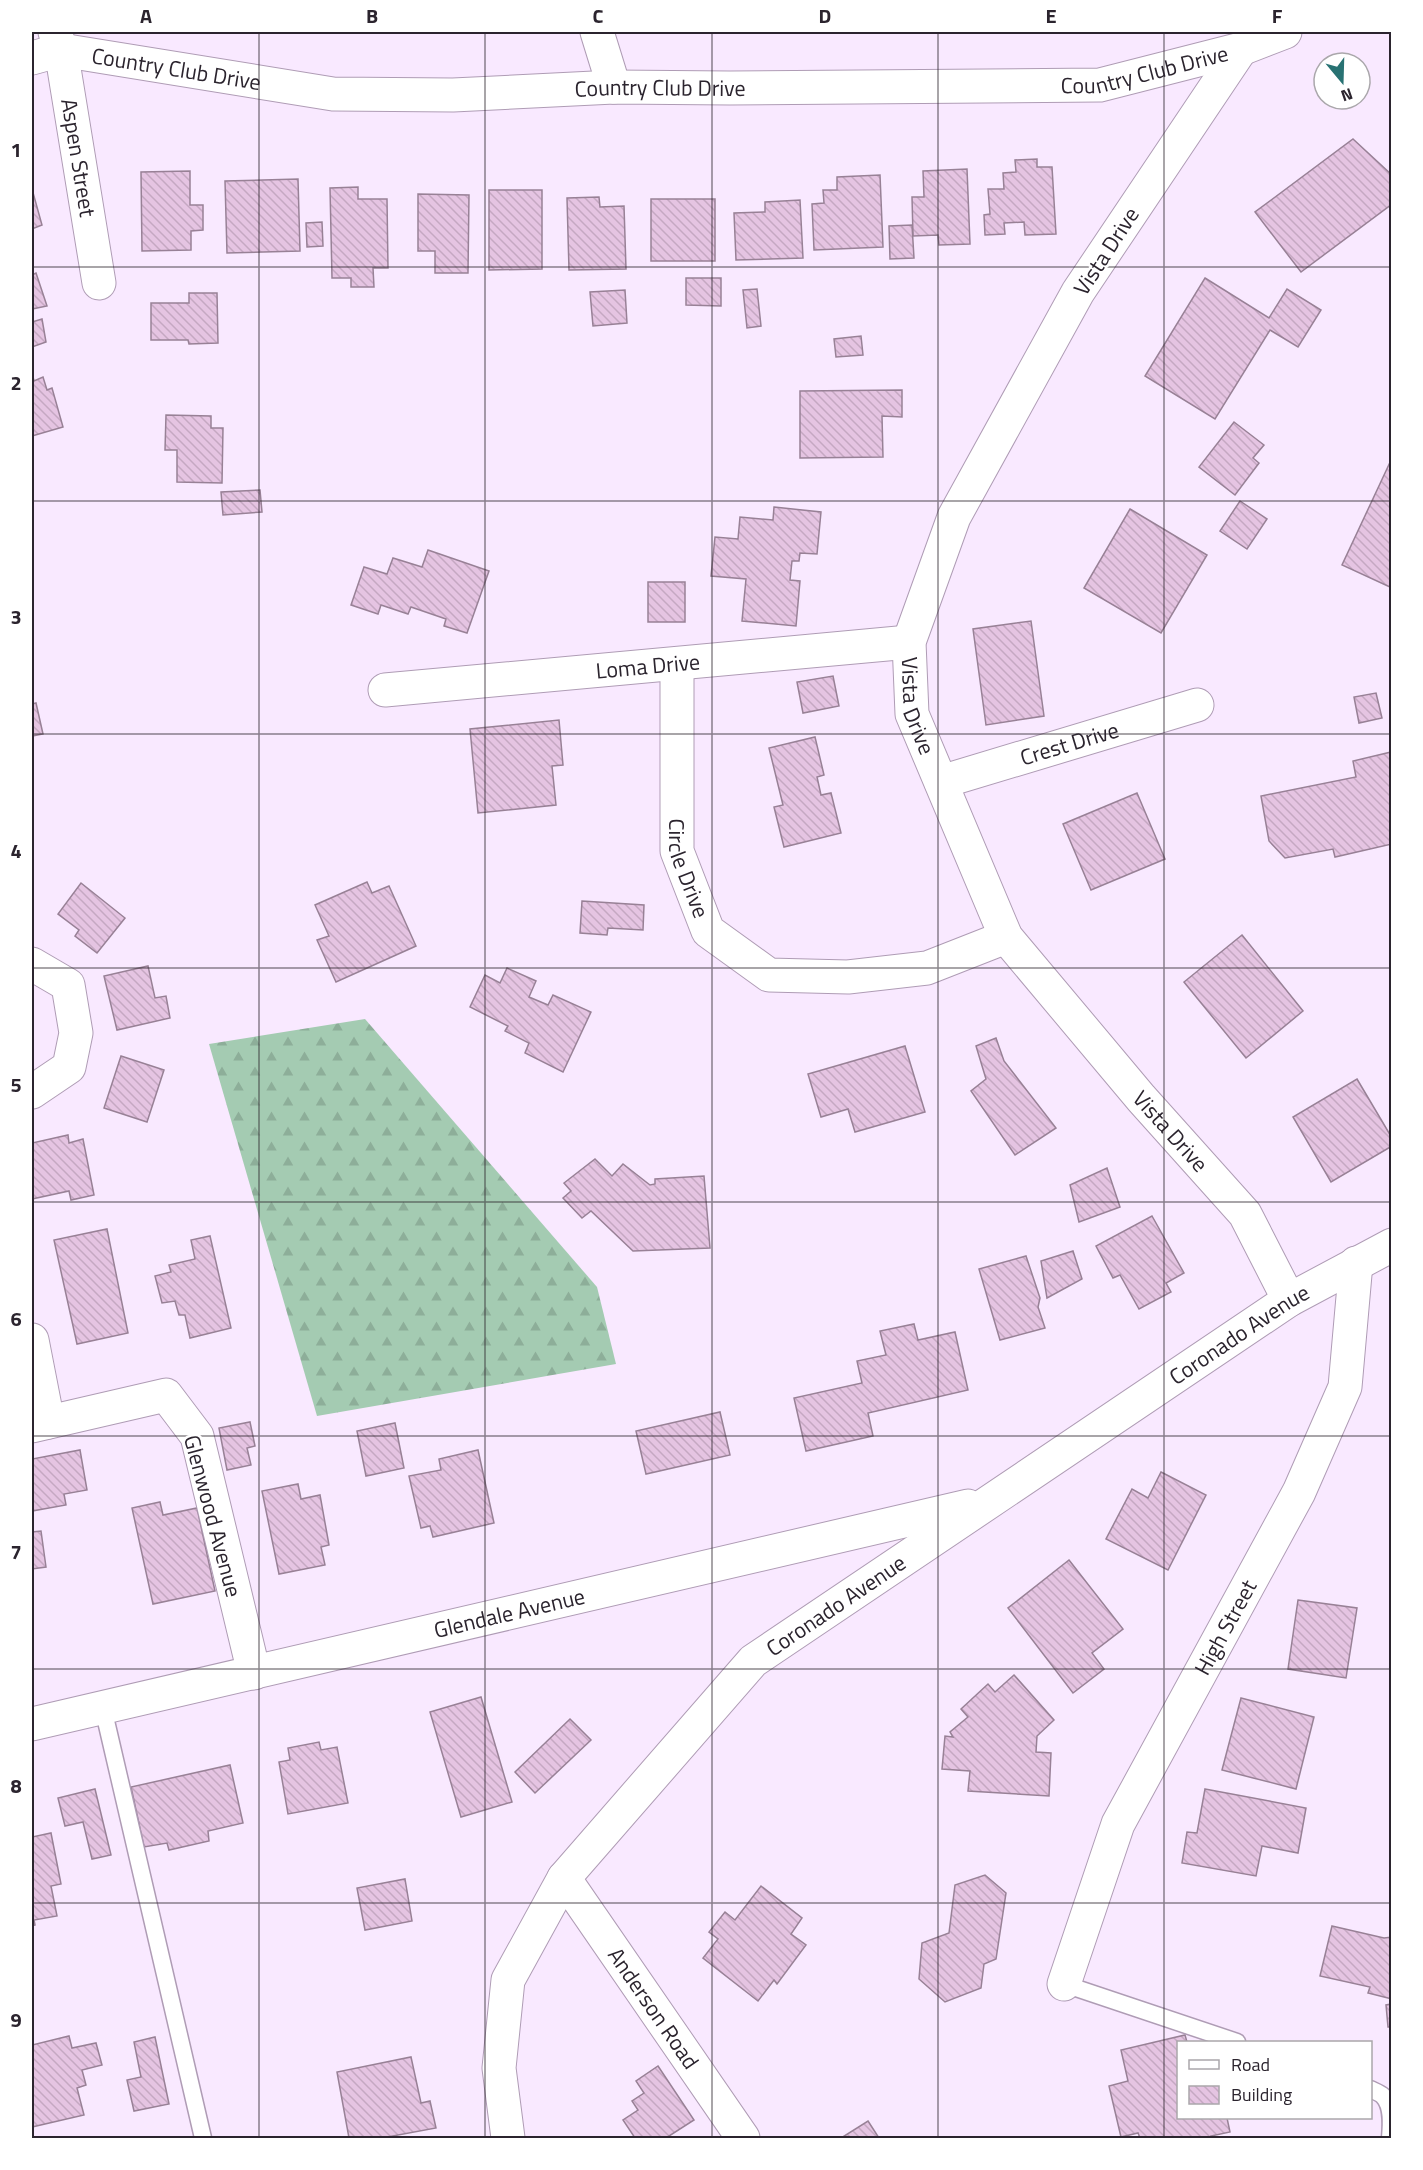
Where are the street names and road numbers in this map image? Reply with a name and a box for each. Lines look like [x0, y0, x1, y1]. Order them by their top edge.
street label: Country Club Drive [1061, 36, 1232, 103]
street label: Country Club Drive [89, 38, 264, 99]
street label: Country Club Drive [574, 70, 746, 106]
street label: Aspen Street [52, 96, 105, 220]
street label: Vista Drive [1065, 200, 1147, 302]
street label: Loma Drive [594, 644, 701, 688]
street label: Vista Drive [893, 656, 944, 760]
street label: Crest Drive [1016, 713, 1123, 774]
street label: Circle Drive [660, 818, 718, 923]
street label: Vista Drive [1125, 1083, 1217, 1180]
street label: Coronado Avenue [1162, 1275, 1315, 1393]
street label: Glenwood Avenue [175, 1431, 251, 1601]
street label: Coronado Avenue [759, 1546, 913, 1665]
street label: High Street [1185, 1573, 1265, 1681]
street label: Glendale Avenue [430, 1579, 588, 1647]
street label: Anderson Road [599, 1940, 708, 2076]

